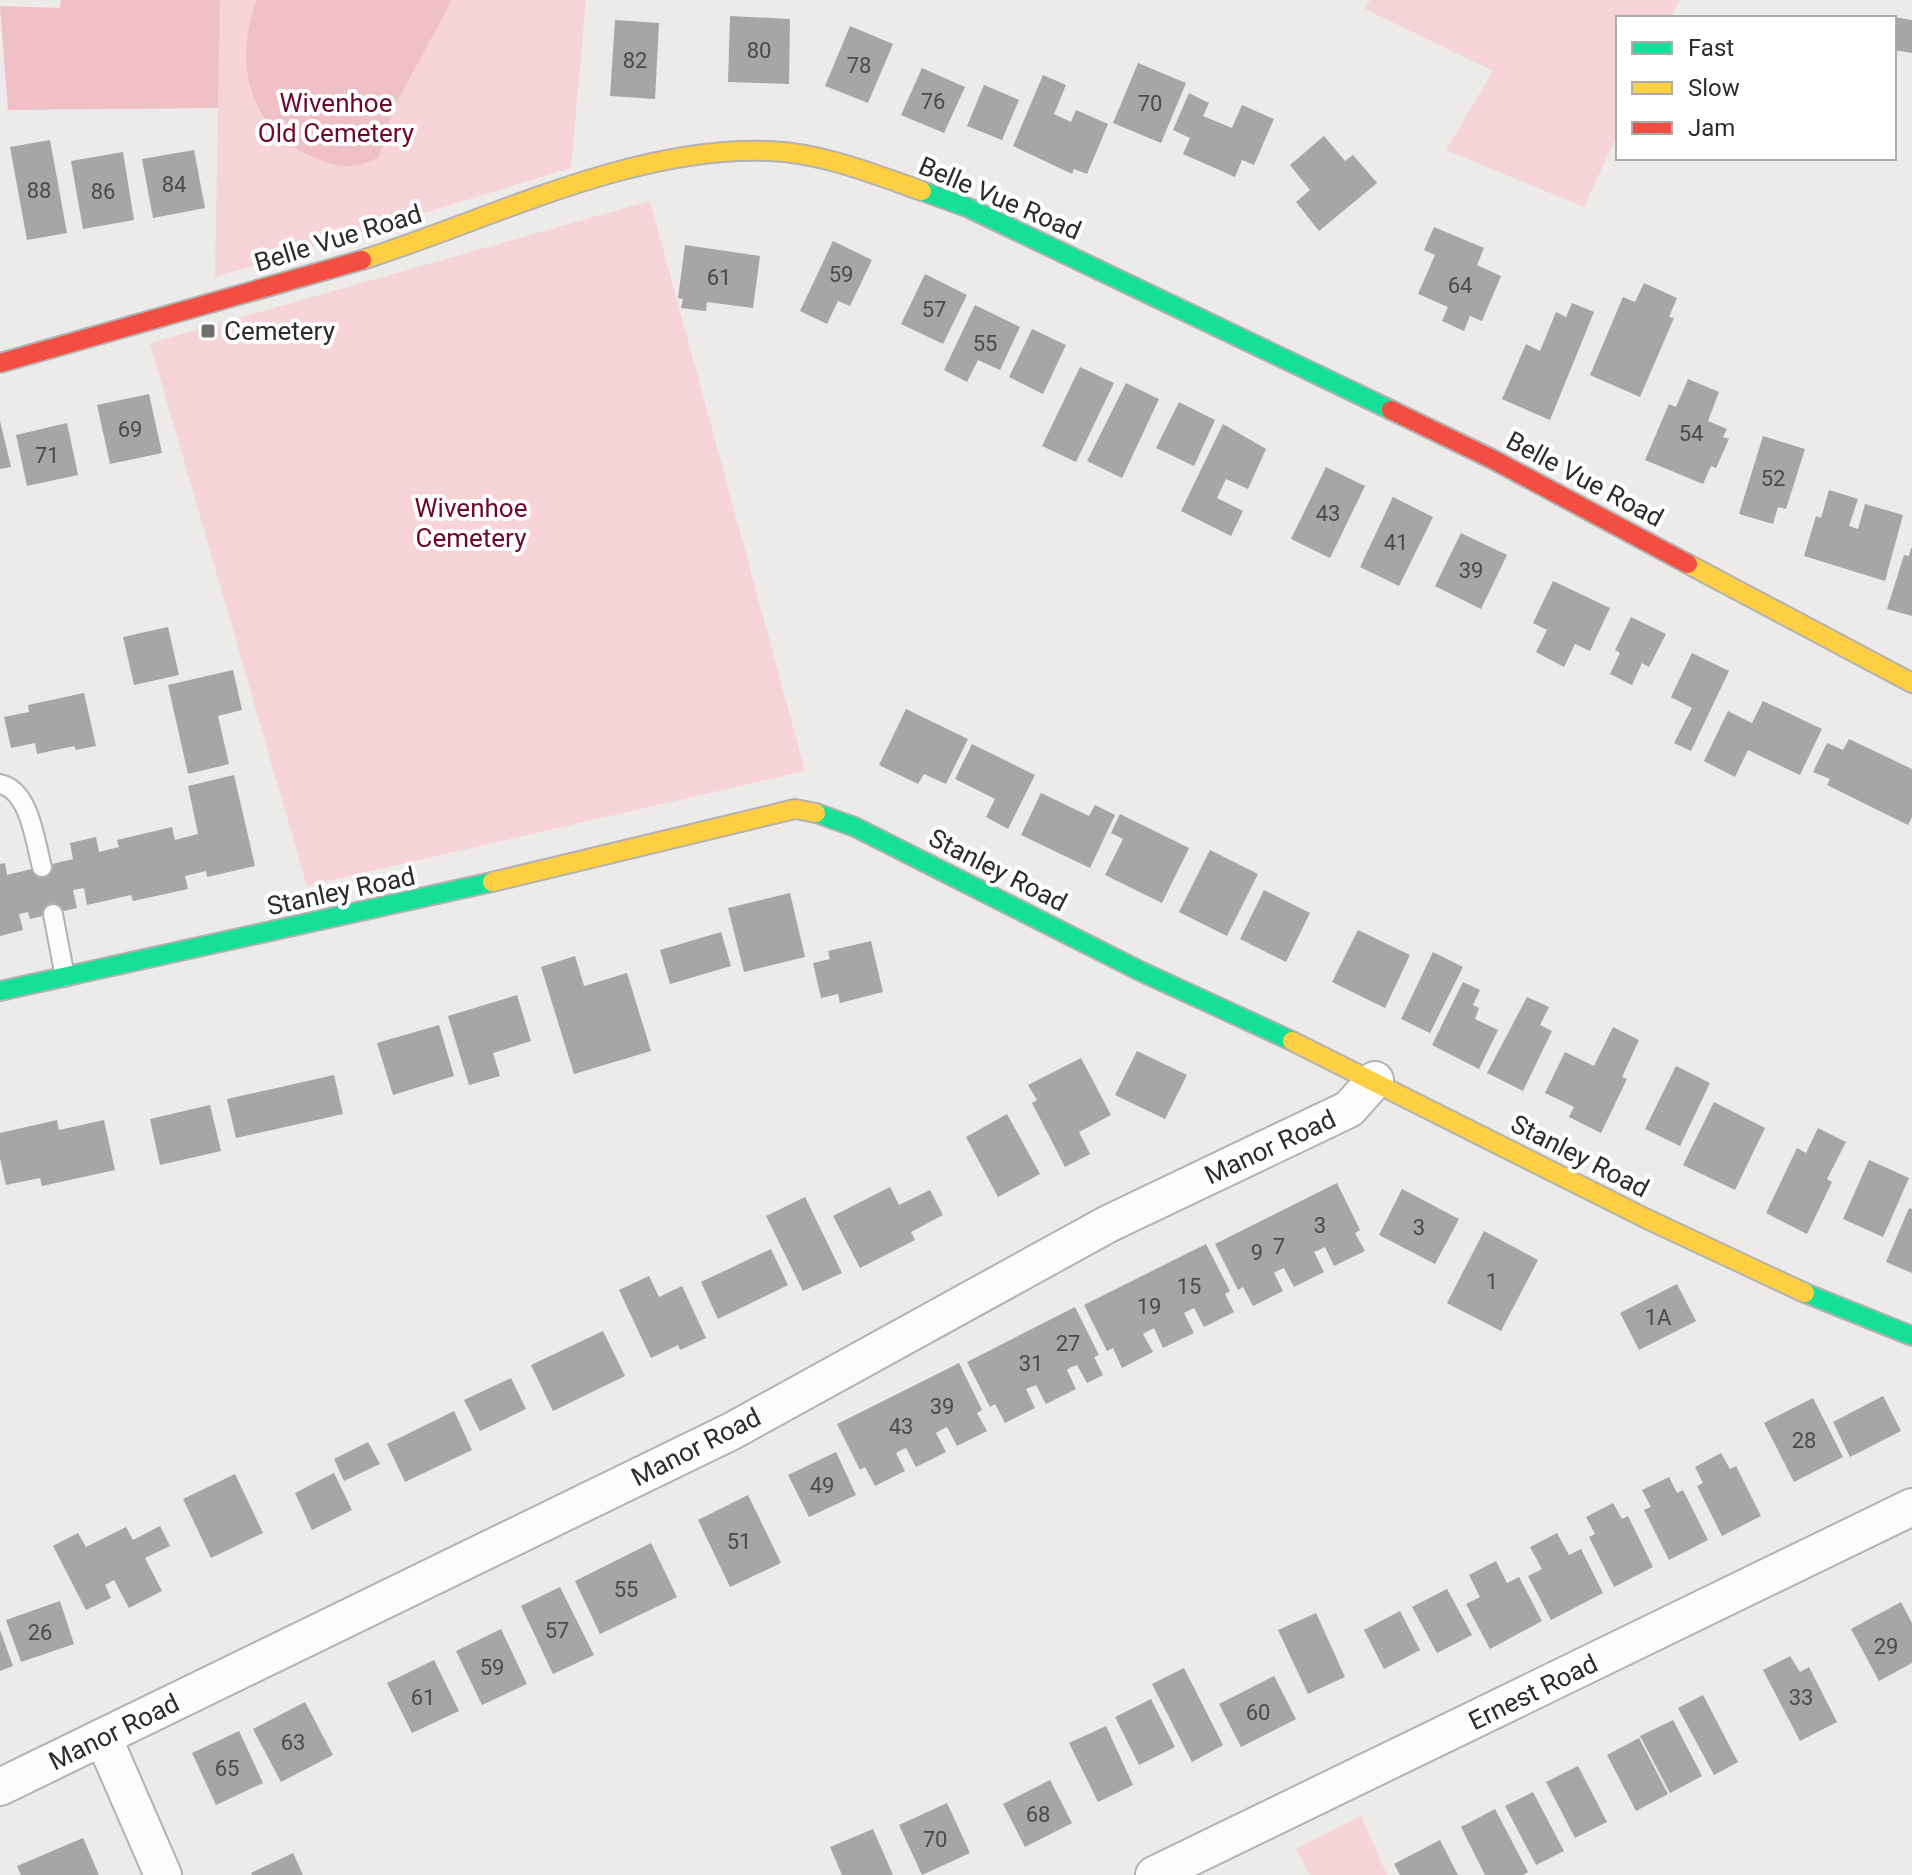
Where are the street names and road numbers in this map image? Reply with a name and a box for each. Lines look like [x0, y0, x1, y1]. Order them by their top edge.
street label: Belle Vue Road [914, 150, 1086, 246]
street label: Belle Vue Road [251, 198, 425, 278]
street label: Belle Vue Road [1501, 425, 1669, 533]
street label: Stanley Road [924, 822, 1072, 918]
street label: Stanley Road [264, 861, 418, 921]
street label: Manor Road [1200, 1104, 1340, 1190]
street label: Stanley Road [1506, 1108, 1654, 1204]
street label: Manor Road [626, 1402, 766, 1492]
street label: Ernest Road [1464, 1648, 1602, 1736]
street label: Manor Road [44, 1688, 184, 1776]

